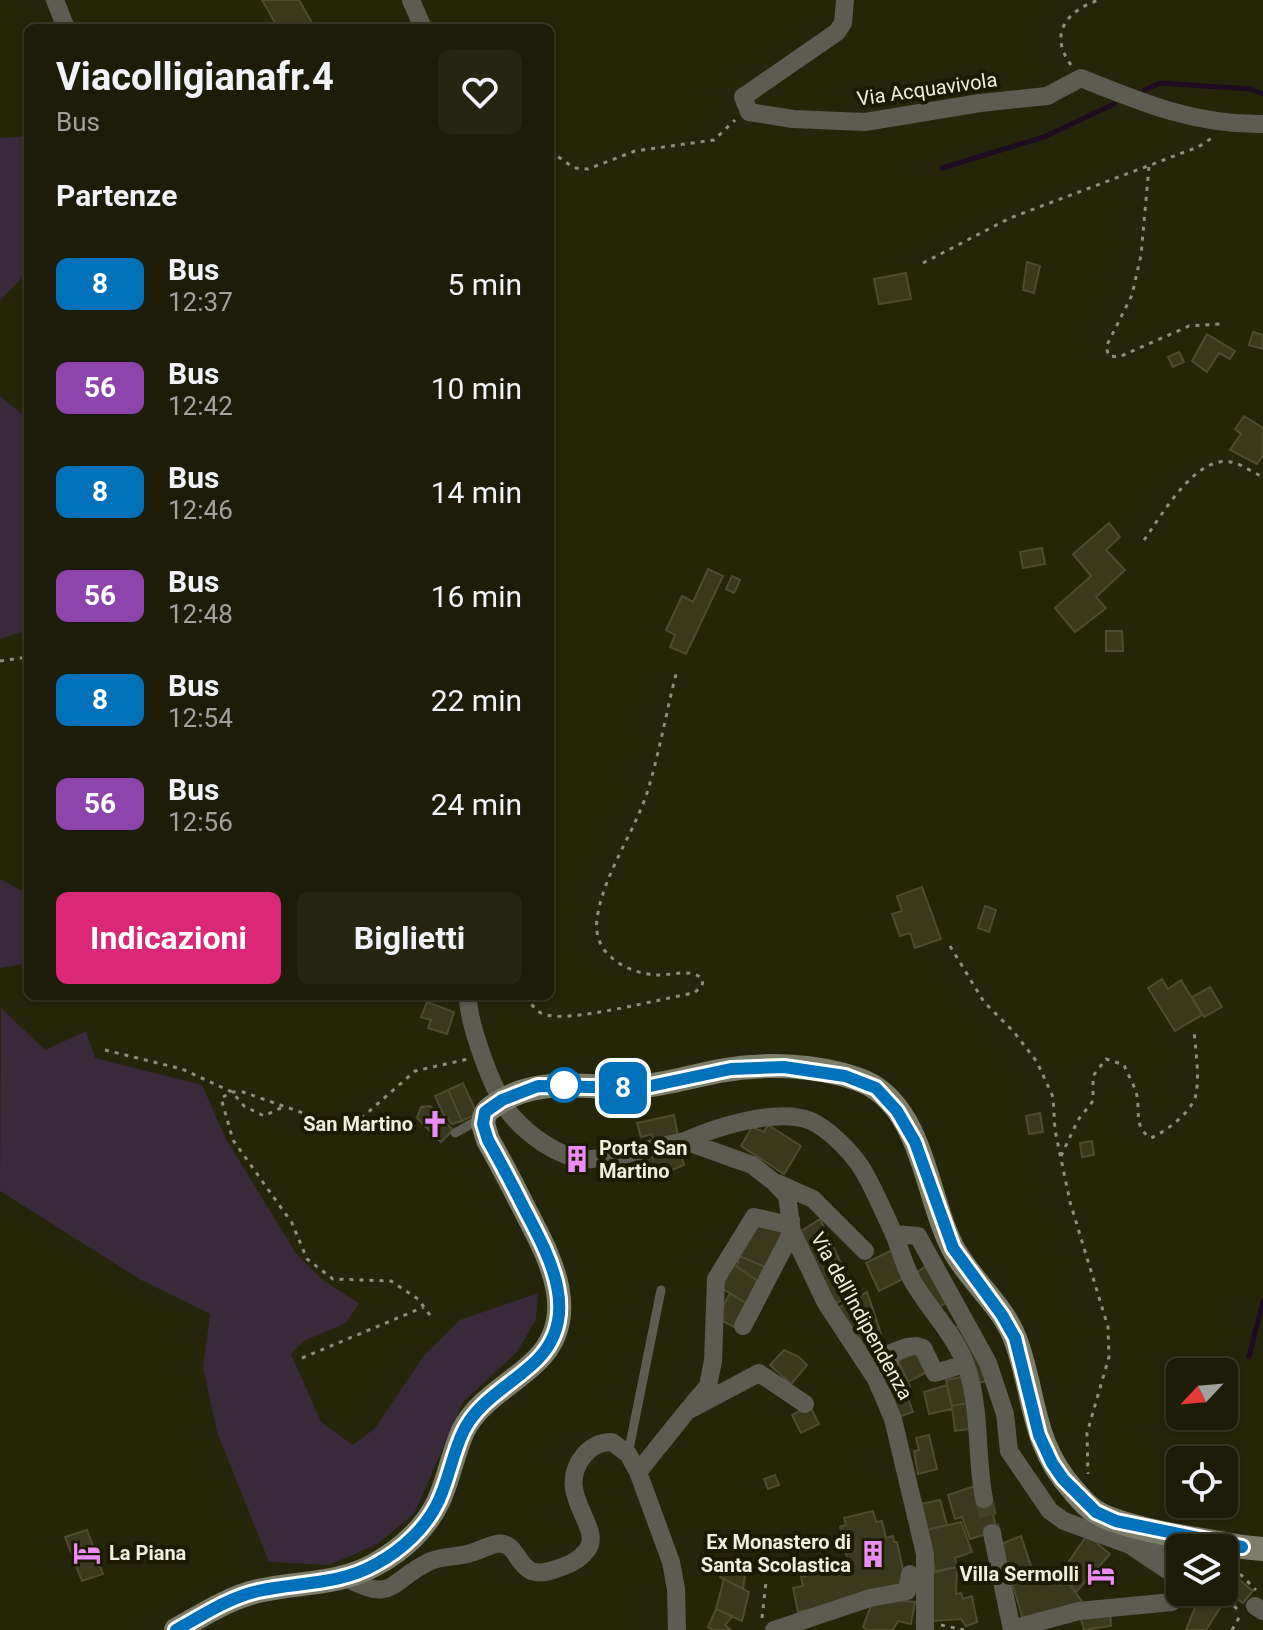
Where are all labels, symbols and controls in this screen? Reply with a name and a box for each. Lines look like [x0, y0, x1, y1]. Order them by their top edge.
button: heart [438, 50, 522, 134]
text: Viacolligianafr.4 [56, 55, 334, 99]
street label: Via Acquavivola [855, 67, 999, 111]
text: Bus [56, 107, 100, 137]
text: Partenze [56, 178, 177, 213]
text: Bus [168, 252, 219, 287]
text: 8 [92, 267, 108, 300]
text: 5 min [448, 267, 522, 302]
text: 12:37 [168, 287, 233, 317]
text: Bus [168, 356, 219, 391]
text: 56 [84, 371, 116, 404]
text: 10 min [431, 371, 522, 406]
text: 12:42 [168, 391, 233, 421]
text: Bus [168, 460, 219, 495]
text: 8 [92, 475, 108, 508]
text: 14 min [431, 475, 522, 510]
text: 12:46 [168, 495, 233, 525]
text: Bus [168, 564, 219, 599]
text: 56 [84, 579, 116, 612]
text: 16 min [431, 579, 522, 614]
text: 12:48 [168, 599, 233, 629]
text: Bus [168, 668, 219, 703]
text: 8 [92, 683, 108, 716]
text: 22 min [431, 683, 522, 718]
text: 12:54 [168, 703, 233, 733]
text: Bus [168, 772, 219, 807]
text: 56 [84, 787, 116, 820]
text: 24 min [431, 787, 522, 822]
text: 12:56 [168, 807, 233, 837]
button: Indicazioni [56, 892, 281, 984]
button: Biglietti [297, 892, 522, 984]
line badge: 8 [597, 1062, 649, 1114]
unlabelled marker [547, 1068, 581, 1102]
text: 8 [615, 1071, 631, 1104]
church icon: San Martino [420, 1109, 450, 1139]
place label: San Martino [303, 1112, 413, 1136]
place label: Porta San Martino [599, 1136, 688, 1183]
building icon: Porta San Martino [562, 1144, 592, 1174]
street label: Via dell'Indipendenza [806, 1228, 918, 1404]
north arrow [1166, 1358, 1238, 1430]
map controls [1166, 1358, 1238, 1606]
button: locate [1166, 1446, 1238, 1518]
place label: Ex Monastero di Santa Scolastica [701, 1530, 851, 1577]
button: layers [1166, 1534, 1238, 1606]
hotel icon: La Piana [72, 1538, 102, 1568]
building icon: Ex Monastero di Santa Scolastica [858, 1539, 888, 1569]
place label: La Piana [109, 1541, 187, 1565]
hotel icon: Villa Sermolli [1086, 1559, 1116, 1589]
place label: Villa Sermolli [959, 1562, 1079, 1586]

